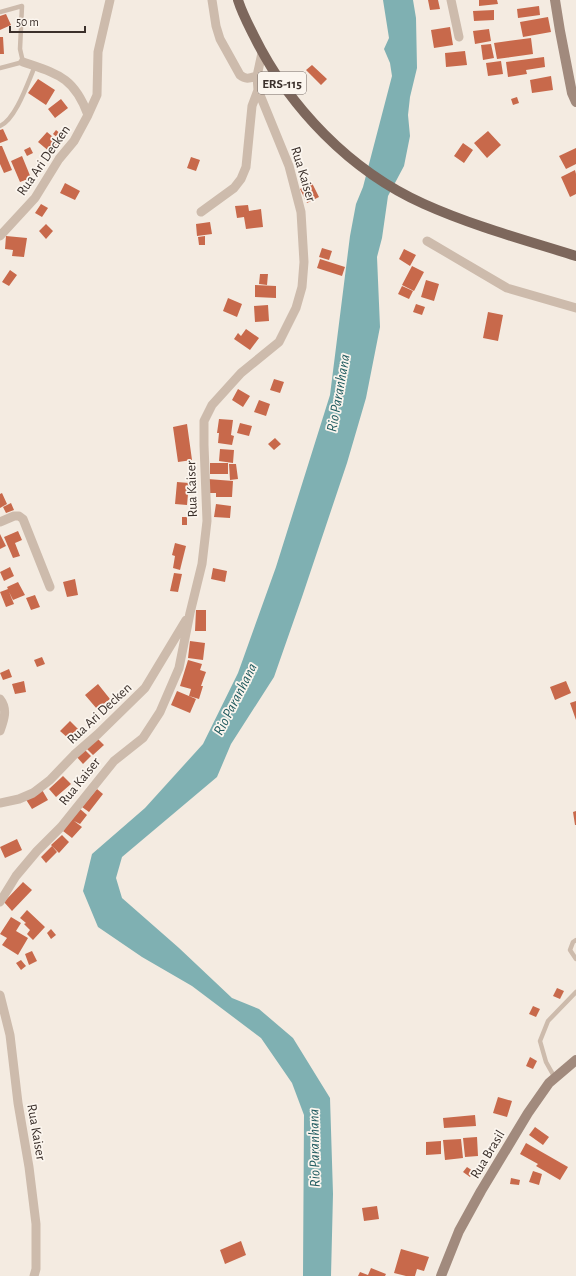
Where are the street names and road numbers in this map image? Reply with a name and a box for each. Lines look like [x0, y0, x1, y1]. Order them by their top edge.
road number: ERS-115 [258, 72, 306, 94]
street label: Rua Ari Decken [14, 123, 73, 198]
street label: Rua Kaiser [288, 145, 318, 204]
street label: Rua Kaiser [184, 460, 200, 518]
street label: Rua Ari Decken [65, 681, 135, 747]
street label: Rua Kaiser [56, 755, 103, 808]
street label: Rua Kaiser [24, 1103, 48, 1162]
street label: Rua Brasil [468, 1128, 508, 1181]

